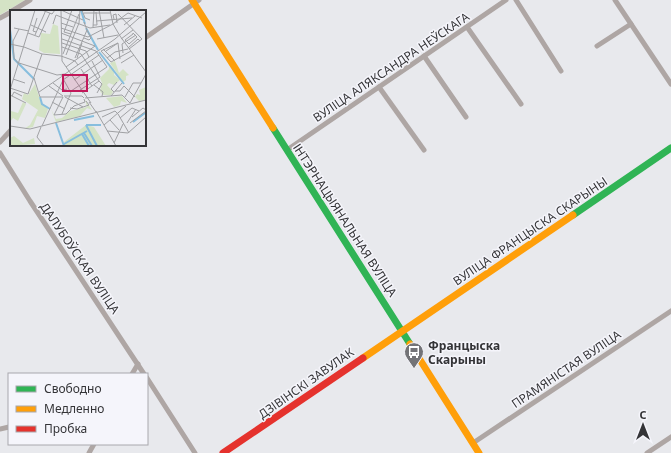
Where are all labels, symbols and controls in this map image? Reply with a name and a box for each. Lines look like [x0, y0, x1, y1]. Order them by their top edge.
street label: ВУЛІЦА АЛЯКСАНДРА НЕЎСКАГА [309, 8, 473, 126]
inset map [10, 10, 146, 146]
street label: ІНТЭРНАЦЫЯНАЛЬНАЯ ВУЛІЦА [289, 140, 401, 300]
street label: ВУЛІЦА ФРАНЦЫСКА СКАРЫНЫ [449, 173, 611, 289]
street label: ДАЛУБОЎСКАЯ ВУЛІЦА [36, 199, 124, 317]
street label: ПРАМЯНІСТАЯ ВУЛІЦА [508, 326, 624, 412]
place label: Францыска Скарыны [428, 337, 500, 368]
bus stop icon: Францыска Скарыны [403, 341, 425, 369]
street label: ДЗІВІНСКІ ЗАВУЛАК [255, 343, 358, 422]
legend [8, 373, 148, 445]
text: Свободно [44, 380, 102, 397]
text: Медленно [44, 400, 104, 417]
north arrow [623, 405, 663, 445]
text: С [639, 407, 647, 422]
text: Пробка [44, 420, 87, 437]

